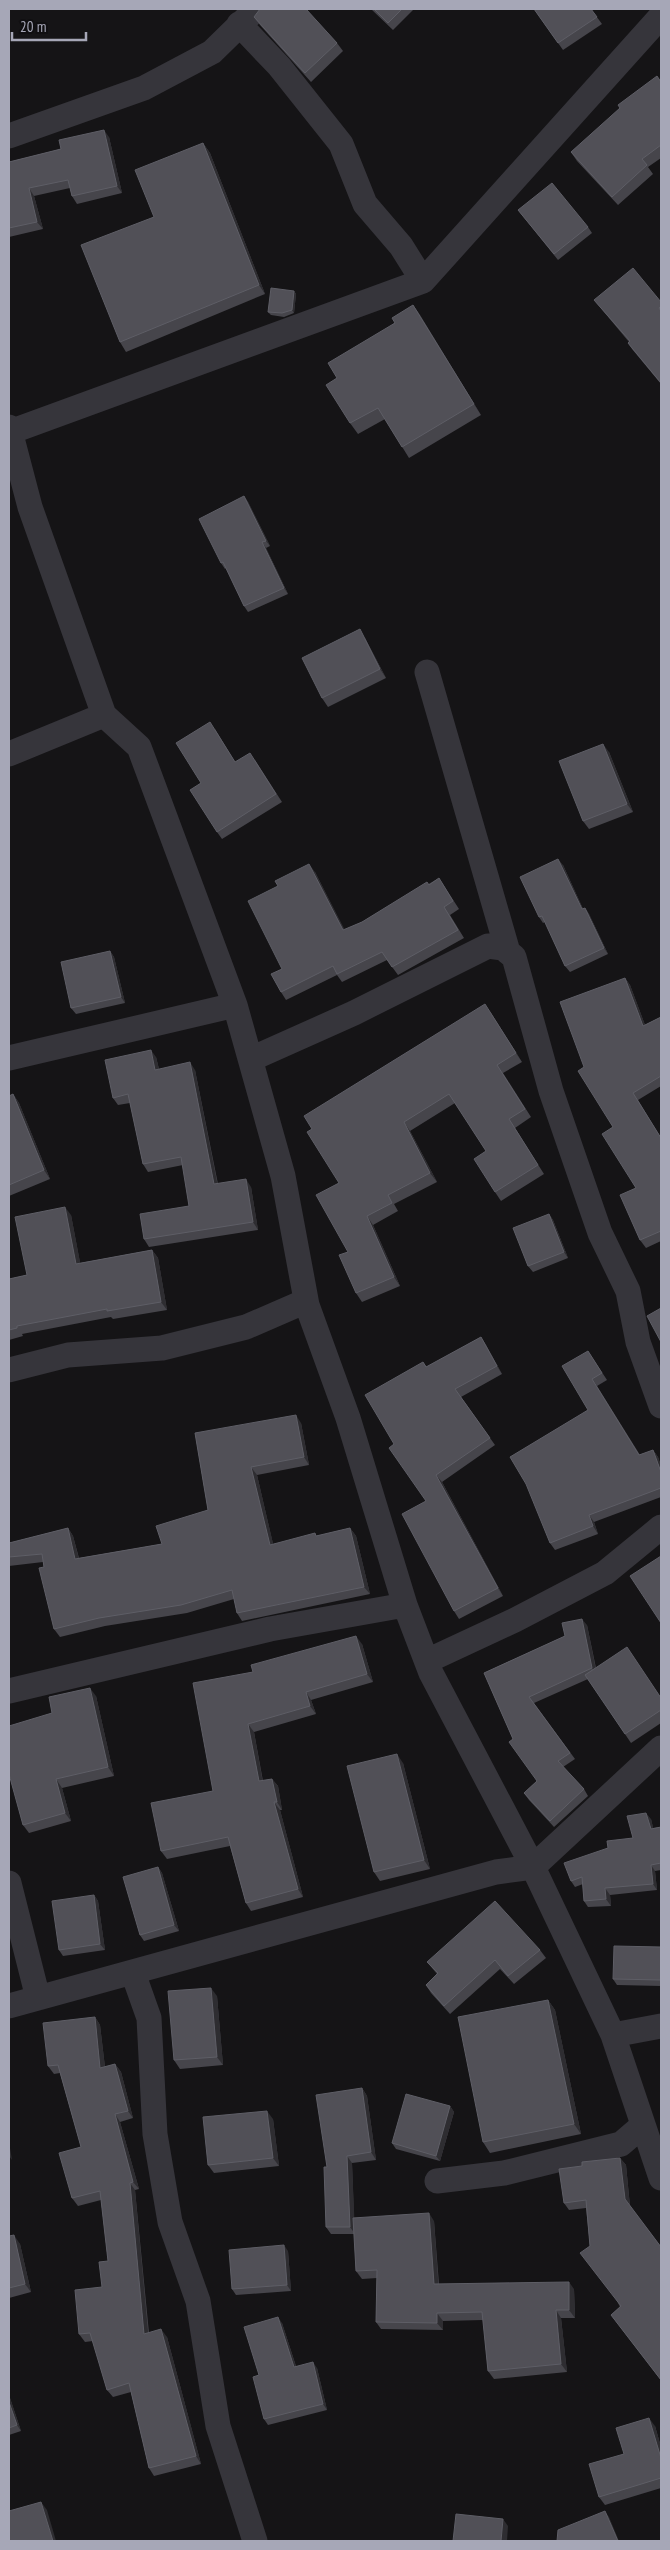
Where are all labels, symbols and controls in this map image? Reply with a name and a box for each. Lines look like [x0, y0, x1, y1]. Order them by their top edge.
scale bar [12, 10, 86, 42]
text: 20 m [20, 17, 46, 36]

